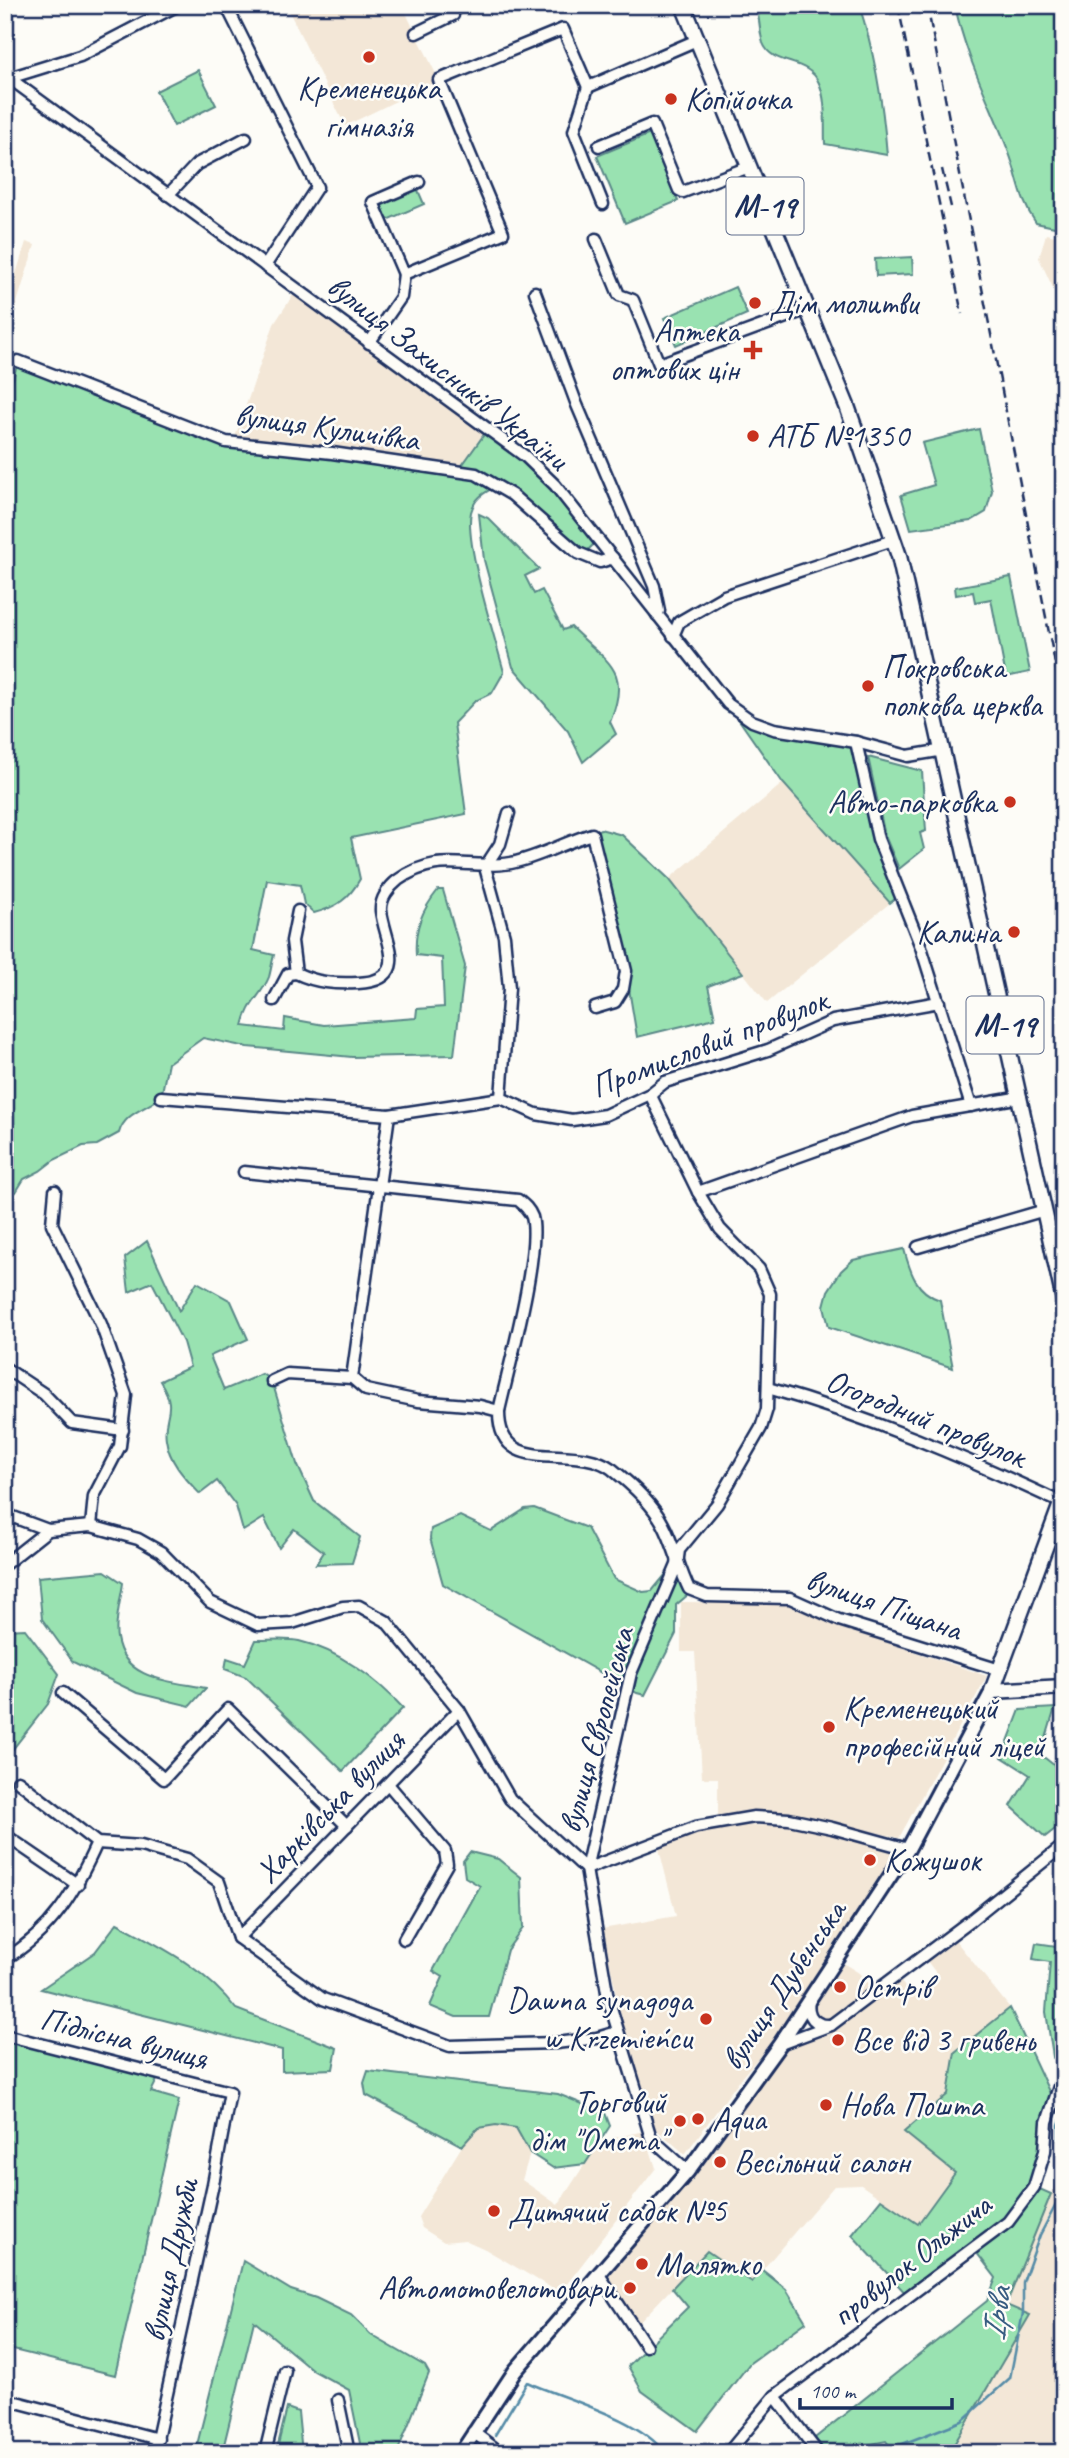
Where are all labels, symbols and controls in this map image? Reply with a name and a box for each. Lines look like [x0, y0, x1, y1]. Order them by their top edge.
marker: Кременецька гімназія [361, 49, 377, 65]
place label: Кременецька гімназія [297, 67, 443, 147]
place label: Копійочка [685, 78, 793, 120]
marker: Копійочка [663, 91, 679, 107]
road number: М-19 [726, 177, 804, 234]
street label: вулиця Захисників України [319, 265, 579, 480]
place label: Дім молитви [769, 282, 921, 324]
marker: Дім молитви [747, 295, 763, 311]
place label: Аптека оптових цін [610, 310, 741, 390]
marker: Аптека оптових цін [745, 342, 761, 358]
street label: вулиця Куличівка [232, 393, 424, 461]
place label: АТБ №1350 [767, 415, 911, 457]
marker: АТБ №1350 [745, 428, 761, 444]
place label: Покровська полкова церква [882, 646, 1043, 726]
marker: Покровська полкова церква [860, 678, 876, 694]
place label: Авто-парковка [828, 781, 998, 823]
marker: Авто-парковка [1002, 794, 1018, 810]
place label: Калина [916, 911, 1002, 953]
marker: Калина [1006, 924, 1022, 940]
street label: Промисловий провулок [585, 978, 836, 1107]
road number: М-19 [967, 996, 1044, 1054]
street label: Огородний провулок [820, 1359, 1035, 1478]
street label: вулиця Піщана [801, 1558, 969, 1651]
street label: вулиця Європейська [548, 1620, 644, 1837]
place label: Кременецький професійний ліцей [843, 1687, 1047, 1767]
marker: Кременецький професійний ліцей [821, 1719, 837, 1735]
street label: Харківська вулиця [246, 1720, 414, 1892]
place label: Кожушок [884, 1839, 983, 1881]
marker: Кожушок [862, 1852, 878, 1868]
street label: вулиця Дубенська [711, 1890, 857, 2078]
place label: Острів [854, 1966, 939, 2008]
place label: Dawna synagoga w Krzemieńcu [507, 1979, 694, 2059]
marker: Острів [832, 1979, 848, 1995]
street label: Підлісна вулиця [36, 1997, 213, 2079]
marker: Dawna synagoga w Krzemieńcu [698, 2011, 714, 2027]
place label: Все від 3 гривень [852, 2019, 1037, 2061]
marker: Все від 3 гривень [830, 2032, 846, 2048]
place label: Торговий дім "Омета" [530, 2081, 672, 2161]
place label: Нова Пошта [840, 2084, 986, 2126]
marker: Нова Пошта [818, 2097, 834, 2113]
place label: Aqua [712, 2098, 768, 2140]
marker: Aqua [690, 2111, 706, 2127]
marker: Торговий дім "Омета" [672, 2113, 688, 2129]
place label: Весільний салон [734, 2141, 912, 2183]
marker: Весільний салон [712, 2154, 728, 2170]
street label: вулиця Дружби [132, 2172, 208, 2345]
street label: провулок Ольжича [822, 2183, 1001, 2336]
place label: Дитячий садок №5 [508, 2190, 729, 2232]
marker: Дитячий садок №5 [486, 2203, 502, 2219]
place label: Малятко [656, 2243, 762, 2285]
marker: Малятко [634, 2256, 650, 2272]
place label: Автомотовелотовари [378, 2267, 618, 2309]
marker: Автомотовелотовари [622, 2280, 638, 2296]
water label: Ірва [970, 2281, 1022, 2343]
scale bar [800, 2367, 952, 2411]
text: 100 m [810, 2378, 857, 2404]

